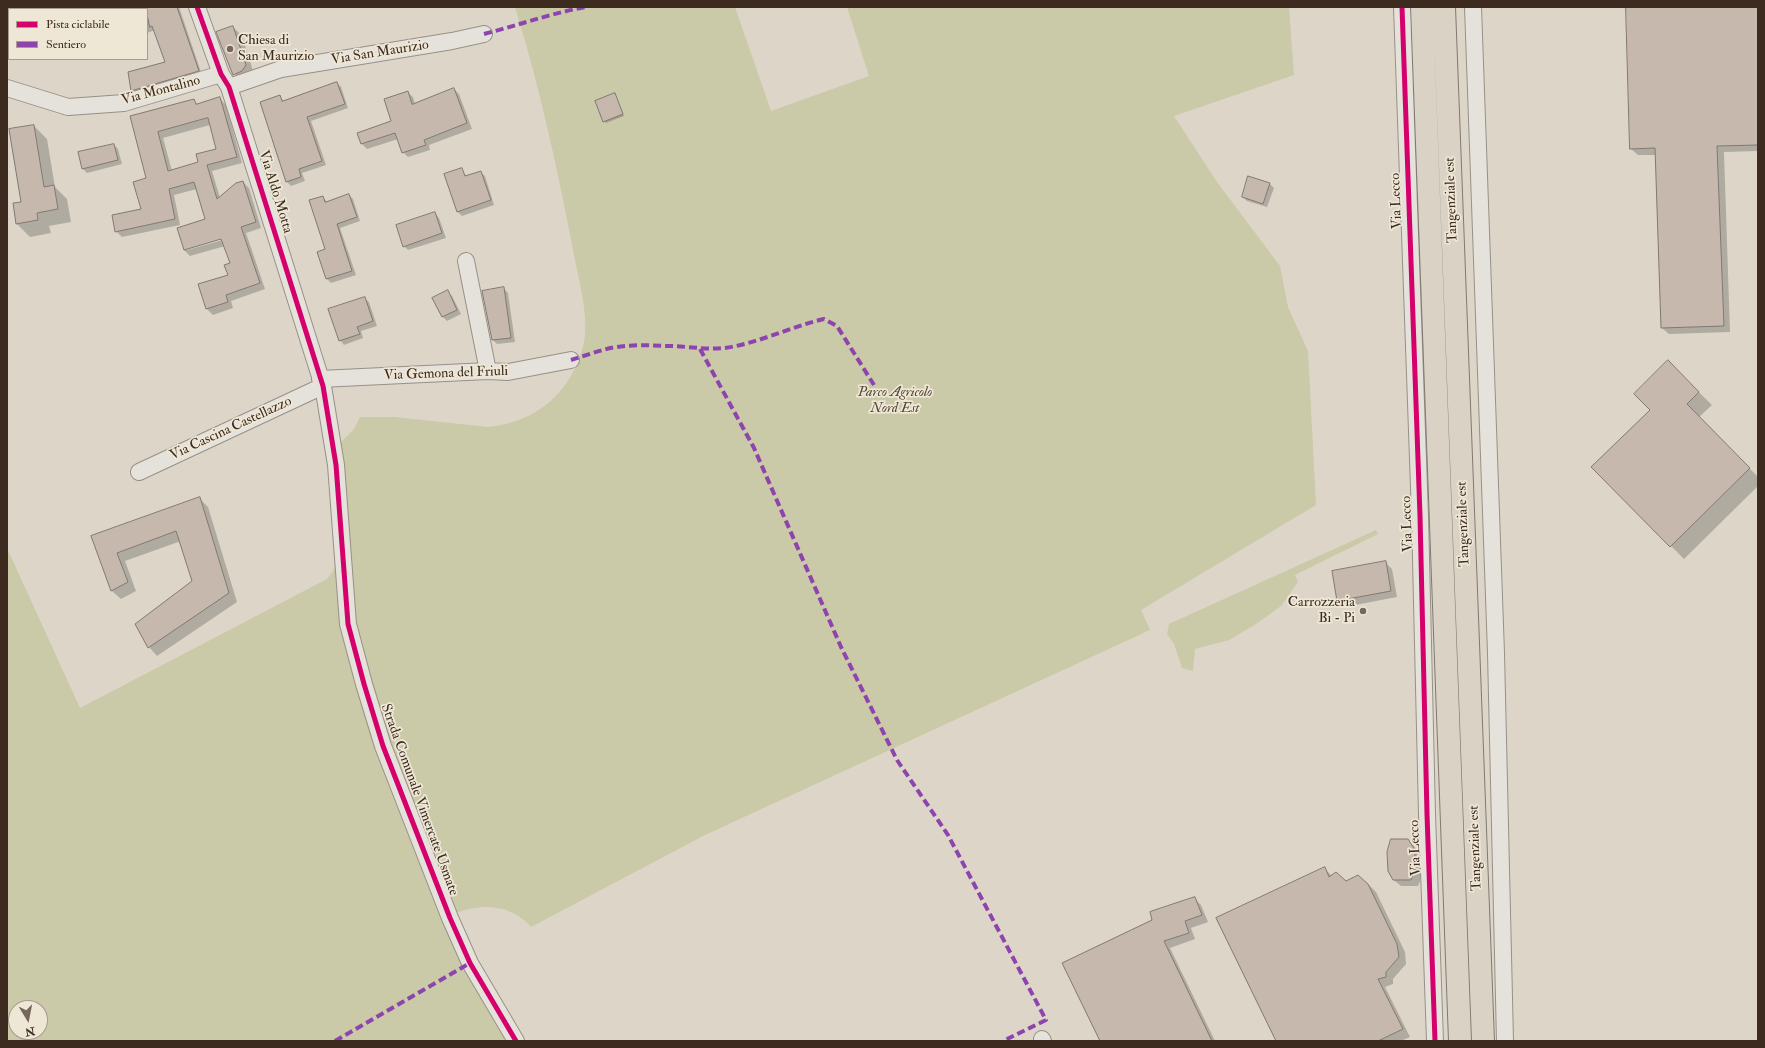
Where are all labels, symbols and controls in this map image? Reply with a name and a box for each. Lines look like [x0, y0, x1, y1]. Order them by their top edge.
legend [8, 8, 148, 60]
text: Pista ciclabile [46, 17, 110, 32]
place label: Chiesa di San Maurizio [238, 33, 314, 66]
text: Sentiero [46, 37, 86, 52]
street label: Via San Maurizio [330, 37, 430, 69]
marker: Chiesa di San Maurizio [225, 44, 235, 54]
street label: Via Montalino [120, 72, 202, 110]
street label: Via Aldo Motta [254, 148, 296, 236]
street label: Tangenziale est [1442, 157, 1462, 243]
street label: Via Lecco [1388, 173, 1406, 229]
street label: Via Gemona del Friuli [383, 363, 509, 385]
park label: Parco Agricolo Nord Est [858, 385, 932, 418]
street label: Via Cascina Castellazzo [167, 393, 295, 465]
street label: Tangenziale est [1454, 481, 1474, 567]
street label: Via Lecco [1399, 496, 1417, 552]
place label: Carrozzeria Bi - Pi [1288, 595, 1355, 628]
marker: Carrozzeria Bi - Pi [1358, 606, 1368, 616]
street label: Strada Comunale Vimercate Usmate [376, 702, 462, 898]
street label: Tangenziale est [1466, 805, 1486, 891]
street label: Via Lecco [1407, 820, 1425, 876]
north arrow [8, 1000, 48, 1040]
text: N [24, 1024, 36, 1039]

